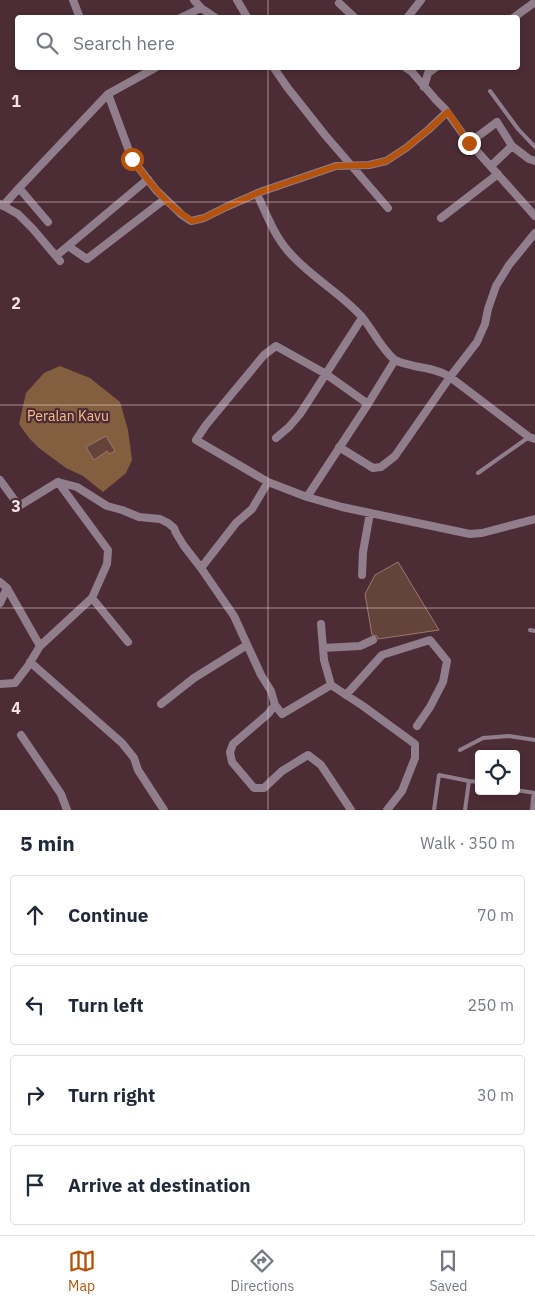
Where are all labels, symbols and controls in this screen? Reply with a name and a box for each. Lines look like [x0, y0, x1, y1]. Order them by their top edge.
search box [15, 15, 520, 70]
icon: search [33, 29, 61, 57]
text: Search here [73, 31, 175, 55]
text: 1 [11, 91, 21, 111]
route end [458, 132, 481, 155]
route start [121, 148, 144, 171]
text: 2 [11, 293, 21, 313]
park label: Peralan Kavu [27, 407, 109, 425]
text: 3 [11, 496, 21, 516]
text: 4 [11, 698, 21, 718]
map controls [475, 750, 520, 795]
button: locate [475, 750, 520, 795]
text: 5 min [20, 829, 75, 857]
text: Walk · 350 m [420, 833, 515, 853]
icon: ahead [21, 901, 49, 929]
text: Continue [68, 903, 148, 927]
text: 70 m [477, 905, 514, 925]
icon: left [21, 991, 49, 1019]
text: Turn left [68, 993, 144, 1017]
text: 250 m [467, 995, 514, 1015]
icon: right [21, 1081, 49, 1109]
text: Turn right [68, 1083, 155, 1107]
text: 30 m [477, 1085, 514, 1105]
icon: arrive [21, 1171, 49, 1199]
text: Arrive at destination [68, 1173, 251, 1197]
tab: Map [68, 1247, 96, 1295]
tab: Directions [231, 1247, 294, 1295]
tab: Saved [429, 1247, 467, 1295]

